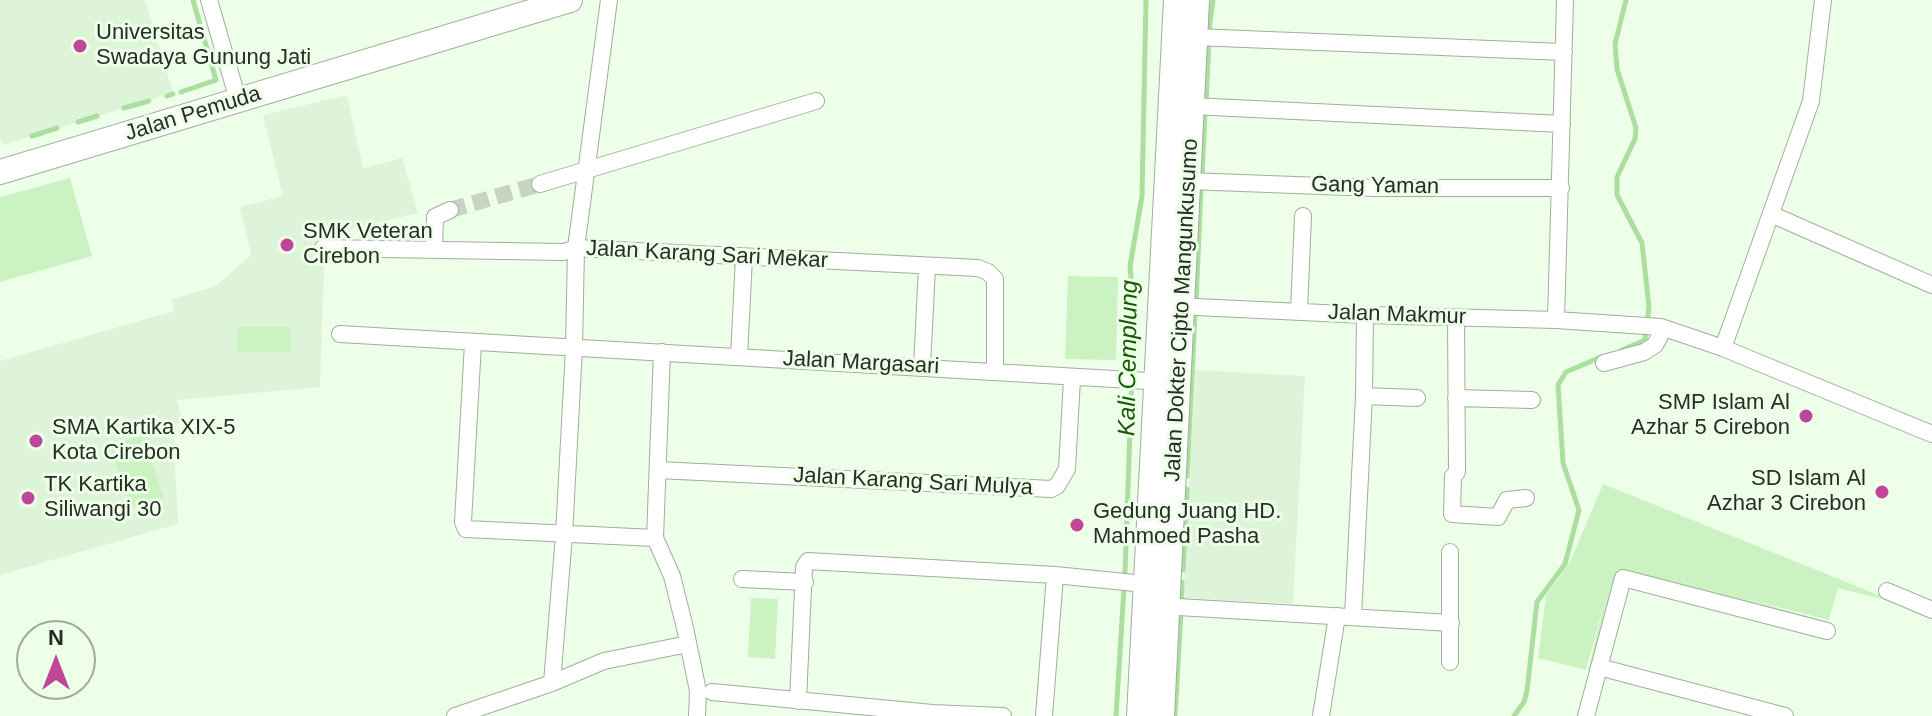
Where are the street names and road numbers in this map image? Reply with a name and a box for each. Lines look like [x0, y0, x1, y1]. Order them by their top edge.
street label: Jalan Pemuda [122, 81, 264, 147]
street label: Jalan Dokter Cipto Mangunkusumo [1160, 138, 1204, 482]
street label: Gang Yaman [1311, 172, 1439, 200]
street label: Jalan Karang Sari Mekar [585, 235, 829, 275]
street label: Jalan Makmur [1328, 299, 1466, 331]
street label: Jalan Margasari [782, 346, 940, 380]
street label: Jalan Karang Sari Mulya [793, 463, 1033, 501]

